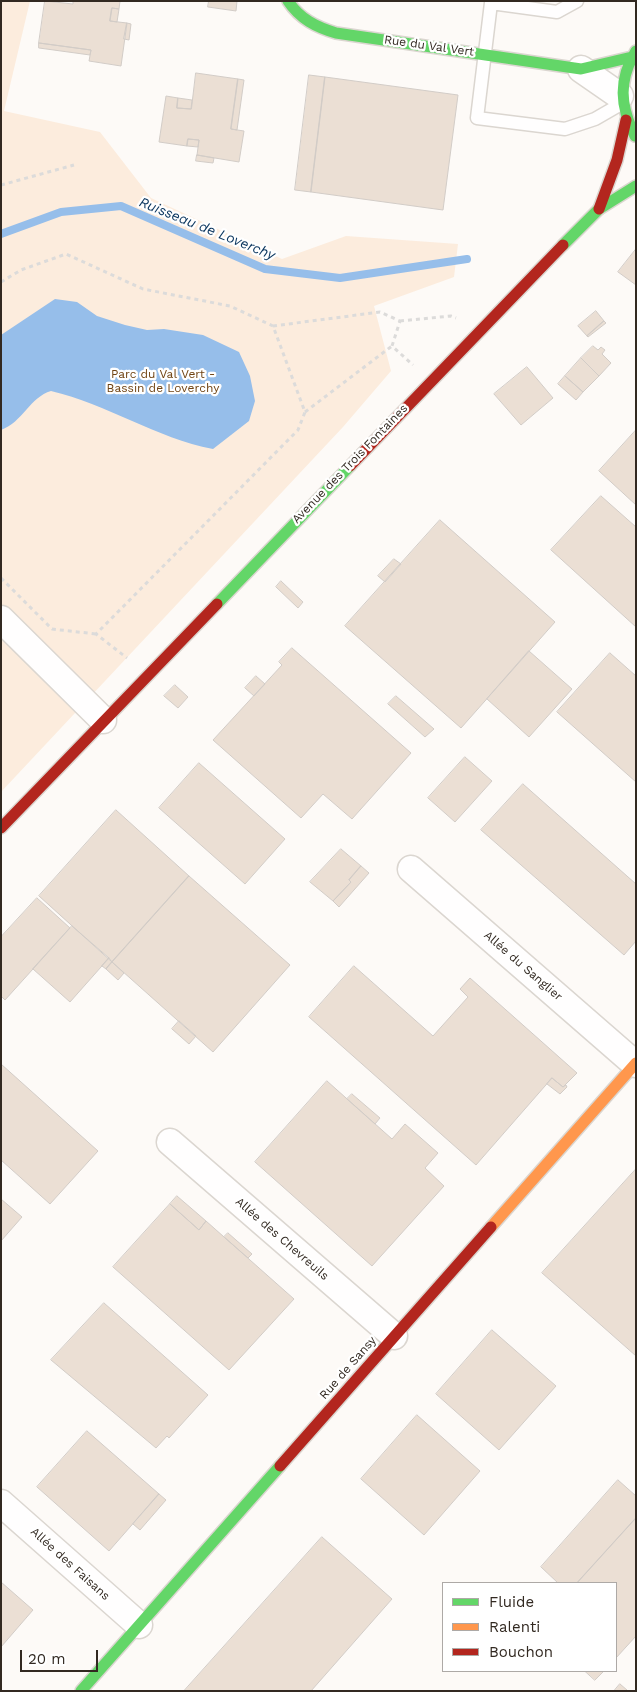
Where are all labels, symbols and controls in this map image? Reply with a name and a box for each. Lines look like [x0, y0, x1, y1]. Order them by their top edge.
street label: Rue du Val Vert [383, 33, 475, 59]
water label: Ruisseau de Loverchy [137, 194, 277, 264]
park label: Parc du Val Vert - Bassin de Loverchy [107, 367, 219, 395]
street label: Avenue des Trois Fontaines [289, 401, 411, 527]
street label: Allée du Sanglier [481, 928, 565, 1004]
street label: Allée des Chevreuils [232, 1195, 332, 1283]
street label: Rue de Sansy [317, 1334, 379, 1402]
street label: Allée des Faisans [27, 1525, 113, 1603]
legend [442, 1582, 617, 1672]
text: Fluide [489, 1593, 534, 1611]
text: Ralenti [489, 1618, 540, 1636]
scale bar [22, 1640, 100, 1672]
text: Bouchon [489, 1643, 553, 1661]
text: 20 m [28, 1650, 66, 1668]

